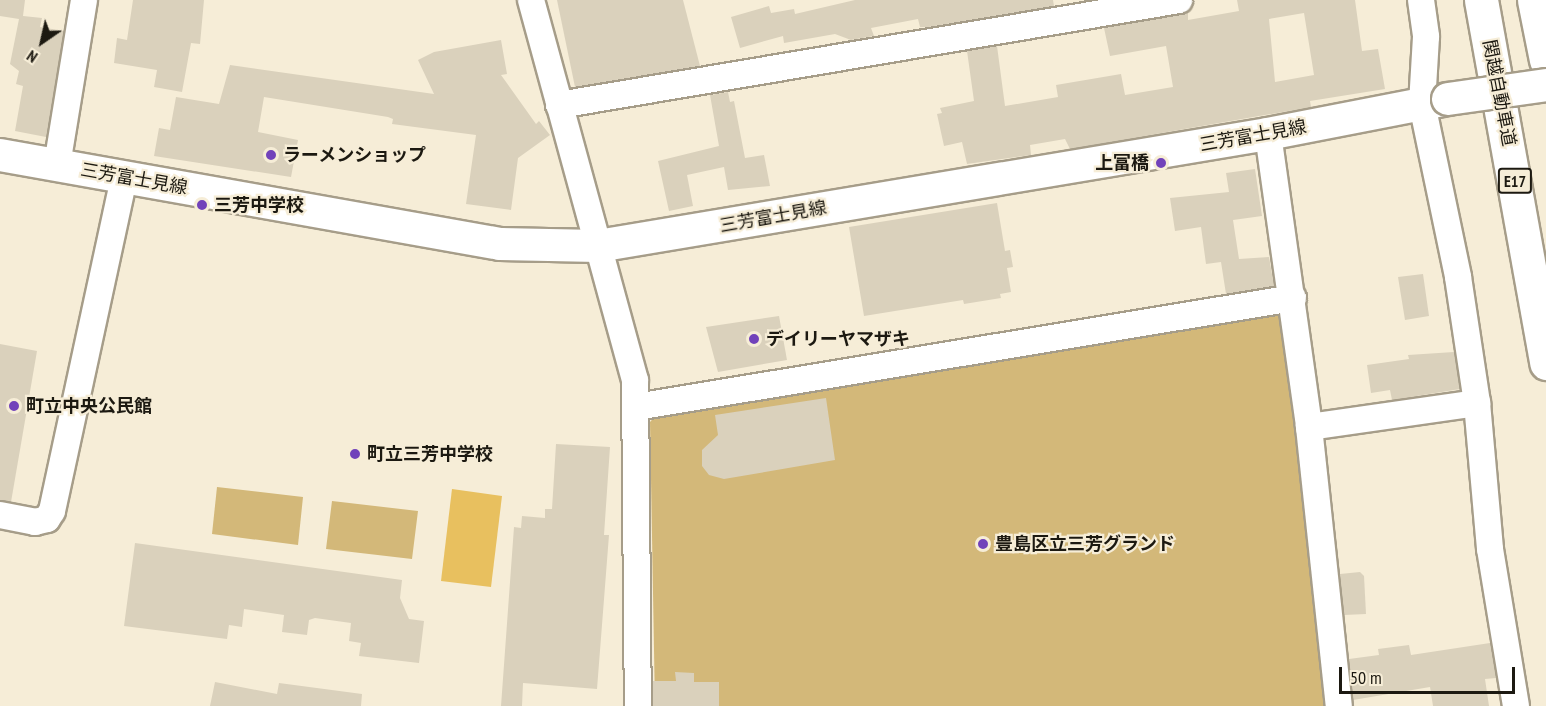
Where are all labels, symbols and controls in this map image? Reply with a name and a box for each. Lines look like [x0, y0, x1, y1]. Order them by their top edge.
north arrow [12, 12, 72, 72]
street label: 関越自動車道 [1478, 38, 1520, 148]
text: N [23, 46, 41, 68]
street label: 三芳富士見線 [1198, 116, 1308, 156]
place label: ラーメンショップ [283, 144, 427, 166]
marker: ラーメンショップ [264, 148, 278, 162]
place label: 上富橋 [1095, 152, 1149, 174]
marker: 上富橋 [1154, 156, 1168, 170]
street label: 三芳富士見線 [79, 159, 189, 199]
road number: E17 [1497, 168, 1533, 194]
place label: 三芳中学校 [214, 194, 304, 216]
street label: 三芳富士見線 [718, 197, 828, 237]
marker: 三芳中学校 [195, 198, 209, 212]
place label: デイリーヤマザキ [766, 328, 910, 350]
marker: デイリーヤマザキ [747, 332, 761, 346]
place label: 町立中央公民館 [26, 395, 152, 417]
marker: 町立中央公民館 [7, 399, 21, 413]
place label: 町立三芳中学校 [367, 443, 493, 465]
marker: 町立三芳中学校 [348, 447, 362, 461]
place label: 豊島区立三芳グランド [995, 533, 1175, 555]
marker: 豊島区立三芳グランド [976, 537, 990, 551]
scale bar [1342, 655, 1518, 693]
text: 50 m [1350, 666, 1382, 689]

